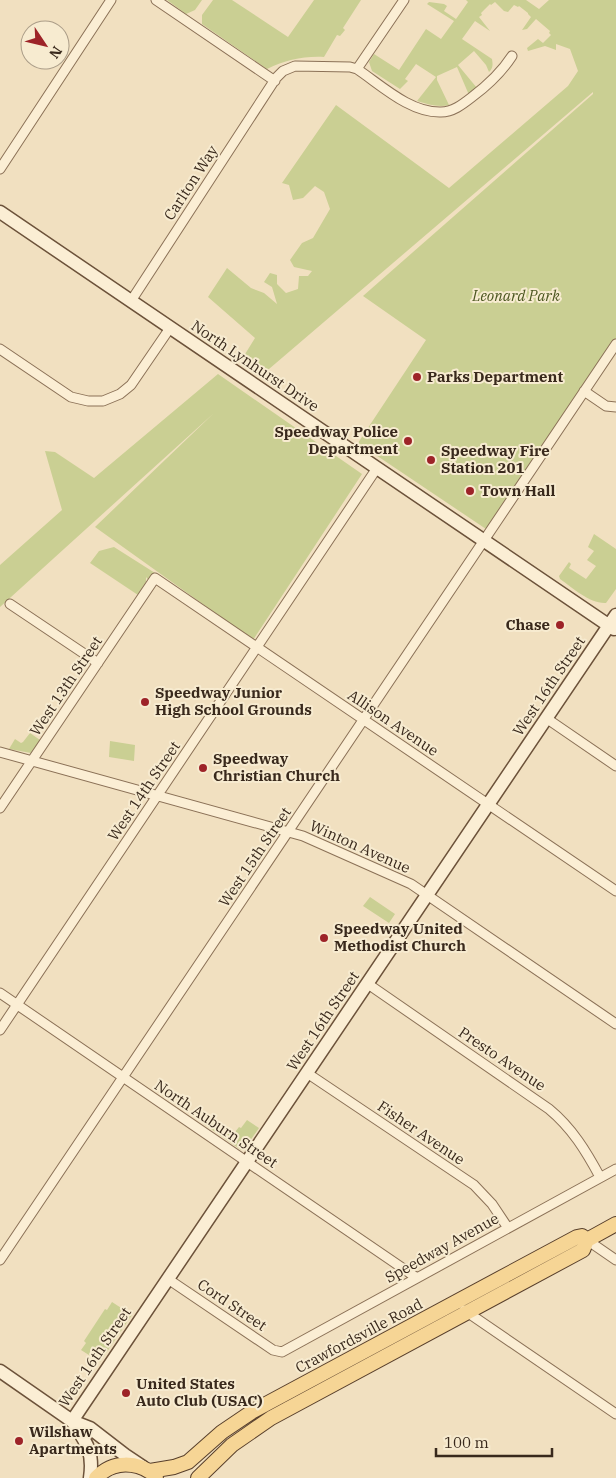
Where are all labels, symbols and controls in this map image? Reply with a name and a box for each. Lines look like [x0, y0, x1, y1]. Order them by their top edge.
north arrow [20, 20, 70, 70]
text: N [45, 43, 66, 62]
street label: Carlton Way [159, 142, 222, 224]
park label: Leonard Park [471, 286, 560, 305]
street label: North Lynhurst Drive [188, 316, 323, 415]
place label: Parks Department [427, 367, 563, 386]
marker: Parks Department [411, 371, 423, 383]
place label: Speedway Police Department [274, 422, 398, 458]
marker: Speedway Police Department [402, 435, 414, 447]
place label: Speedway Fire Station 201 [441, 441, 550, 477]
marker: Speedway Fire Station 201 [425, 454, 437, 466]
place label: Town Hall [480, 481, 555, 500]
marker: Town Hall [464, 485, 476, 497]
place label: Chase [506, 615, 550, 634]
marker: Chase [554, 619, 566, 631]
street label: West 13th Street [25, 632, 106, 739]
street label: West 16th Street [508, 632, 589, 739]
place label: Speedway Junior High School Grounds [155, 683, 312, 719]
street label: Allison Avenue [344, 685, 442, 760]
marker: Speedway Junior High School Grounds [139, 696, 151, 708]
street label: West 14th Street [103, 737, 184, 844]
place label: Speedway Christian Church [213, 749, 340, 785]
marker: Speedway Christian Church [197, 762, 209, 774]
street label: West 15th Street [214, 803, 295, 910]
street label: Winton Avenue [307, 816, 413, 877]
place label: Speedway United Methodist Church [334, 919, 466, 955]
marker: Speedway United Methodist Church [318, 932, 330, 944]
street label: West 16th Street [282, 967, 363, 1074]
street label: Presto Avenue [455, 1022, 549, 1095]
street label: North Auburn Street [151, 1075, 281, 1172]
street label: Fisher Avenue [374, 1096, 469, 1169]
street label: Speedway Avenue [382, 1208, 502, 1287]
street label: Cord Street [194, 1274, 271, 1335]
street label: Crawfordsville Road [292, 1294, 426, 1377]
street label: West 16th Street [54, 1303, 135, 1410]
place label: United States Auto Club (USAC) [136, 1374, 262, 1410]
marker: United States Auto Club (USAC) [120, 1387, 132, 1399]
place label: Wilshaw Apartments [29, 1422, 117, 1458]
scale bar [436, 1426, 552, 1458]
text: 100 m [444, 1433, 489, 1452]
marker: Wilshaw Apartments [13, 1435, 25, 1447]

